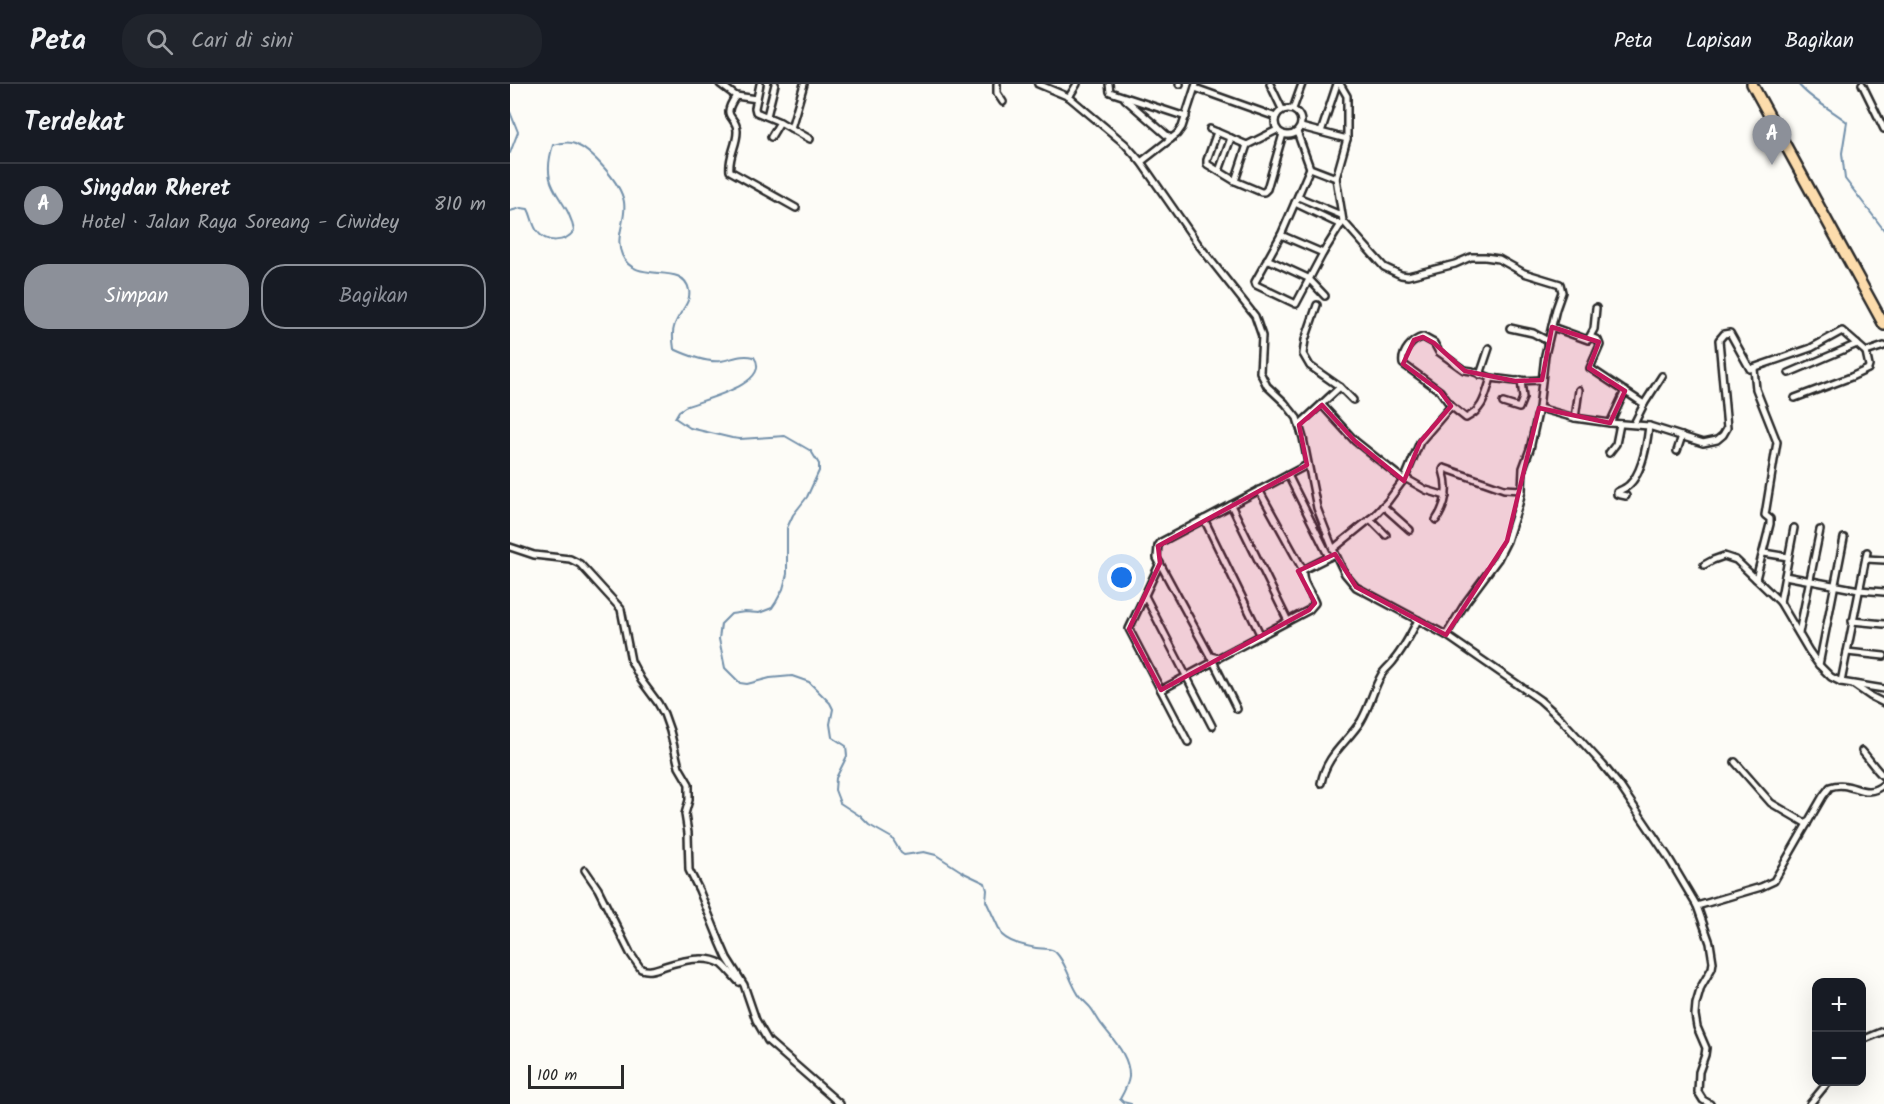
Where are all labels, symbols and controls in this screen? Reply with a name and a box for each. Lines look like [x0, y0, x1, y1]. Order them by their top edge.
search box [122, 14, 542, 68]
text: Peta [30, 19, 86, 64]
text: Cari di sini [191, 24, 292, 59]
icon: search [143, 25, 176, 58]
text: Peta [1614, 25, 1653, 58]
text: Lapisan [1686, 25, 1752, 58]
text: Bagikan [1785, 25, 1854, 58]
text: Terdekat [24, 102, 125, 144]
pin: A [1752, 116, 1792, 165]
text: Singdan Rheret [81, 172, 230, 207]
text: A [37, 189, 50, 221]
text: 810 m [434, 189, 486, 221]
text: Hotel · Jalan Raya Soreang - Ciwidey [81, 207, 399, 239]
button: Simpan [24, 264, 249, 329]
button: Bagikan [261, 264, 486, 329]
your location [1107, 563, 1136, 592]
map controls [1812, 978, 1866, 1086]
button: + [1812, 978, 1866, 1032]
button: − [1812, 1032, 1866, 1086]
scale bar [528, 1062, 624, 1090]
text: 100 m [537, 1063, 577, 1088]

